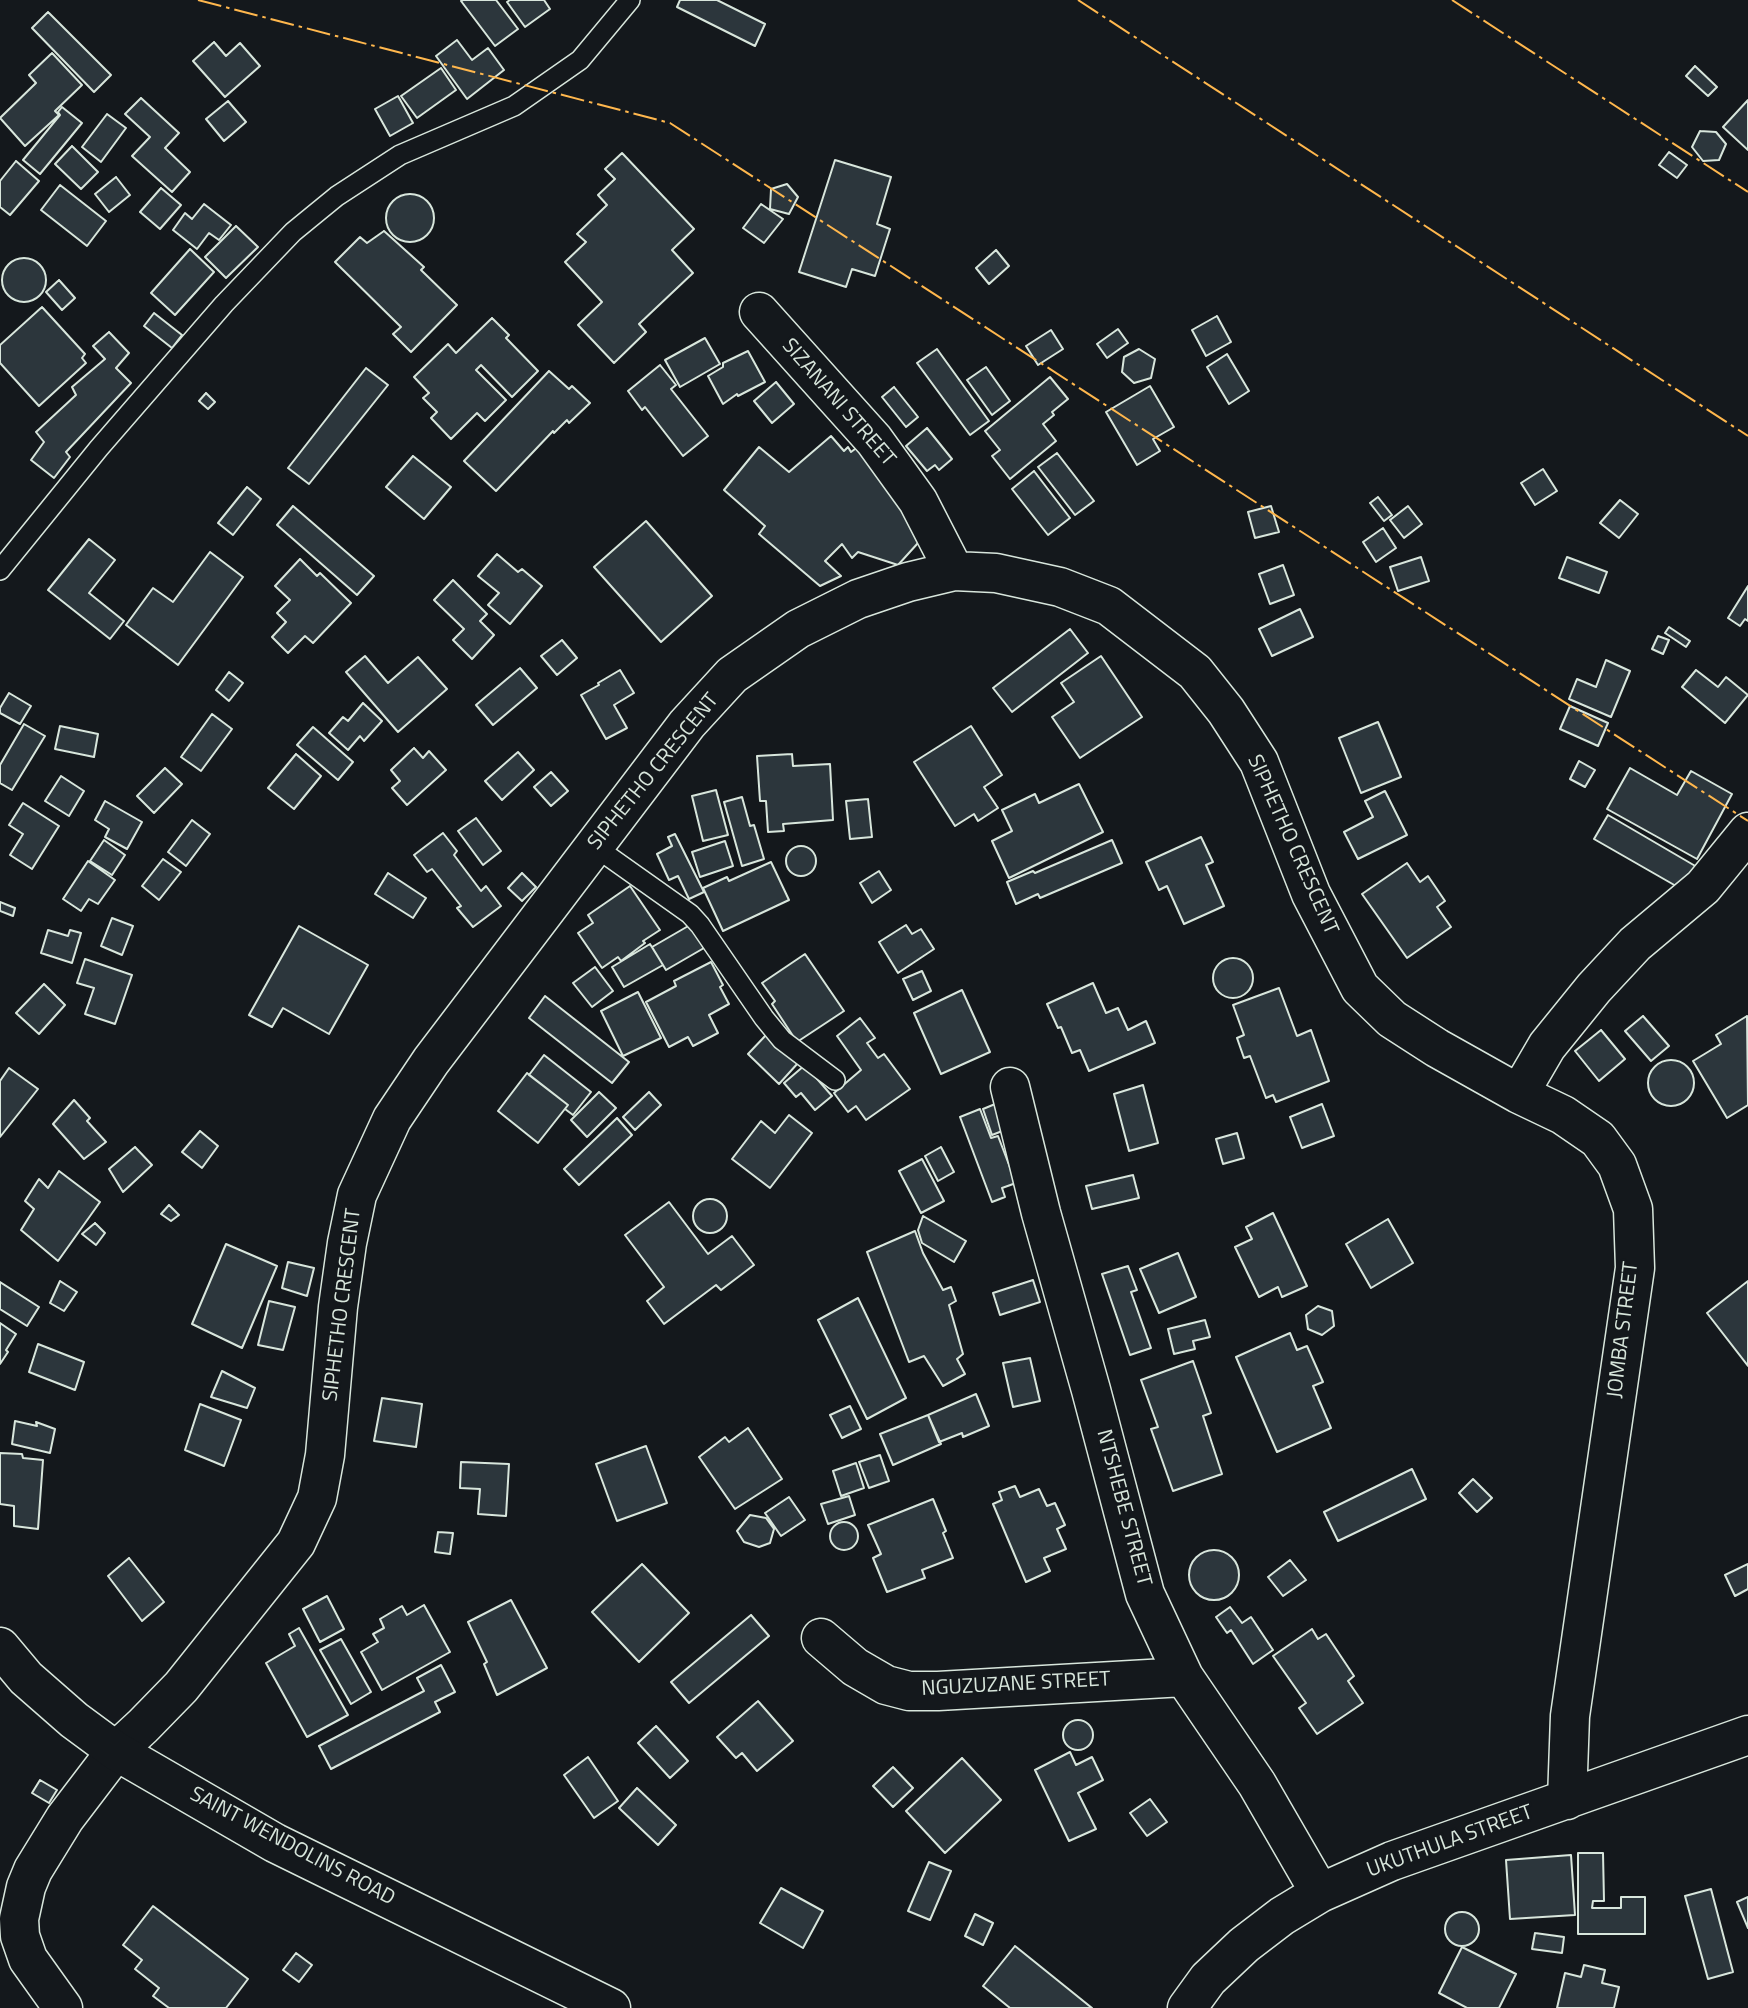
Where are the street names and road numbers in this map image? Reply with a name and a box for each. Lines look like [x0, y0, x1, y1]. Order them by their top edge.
street label: SIZANANI STREET [776, 334, 900, 472]
street label: SIPHETHO CRESCENT [583, 689, 725, 855]
street label: SIPHETHO CRESCENT [1241, 751, 1343, 939]
street label: SIPHETHO CRESCENT [319, 1207, 367, 1403]
street label: JOMBA STREET [1603, 1260, 1645, 1400]
street label: NTSHEBE STREET [1090, 1427, 1156, 1589]
street label: NGUZUZANE STREET [921, 1667, 1111, 1703]
street label: SAINT WENDOLINS ROAD [185, 1782, 399, 1912]
street label: UKUTHULA STREET [1364, 1800, 1536, 1884]

